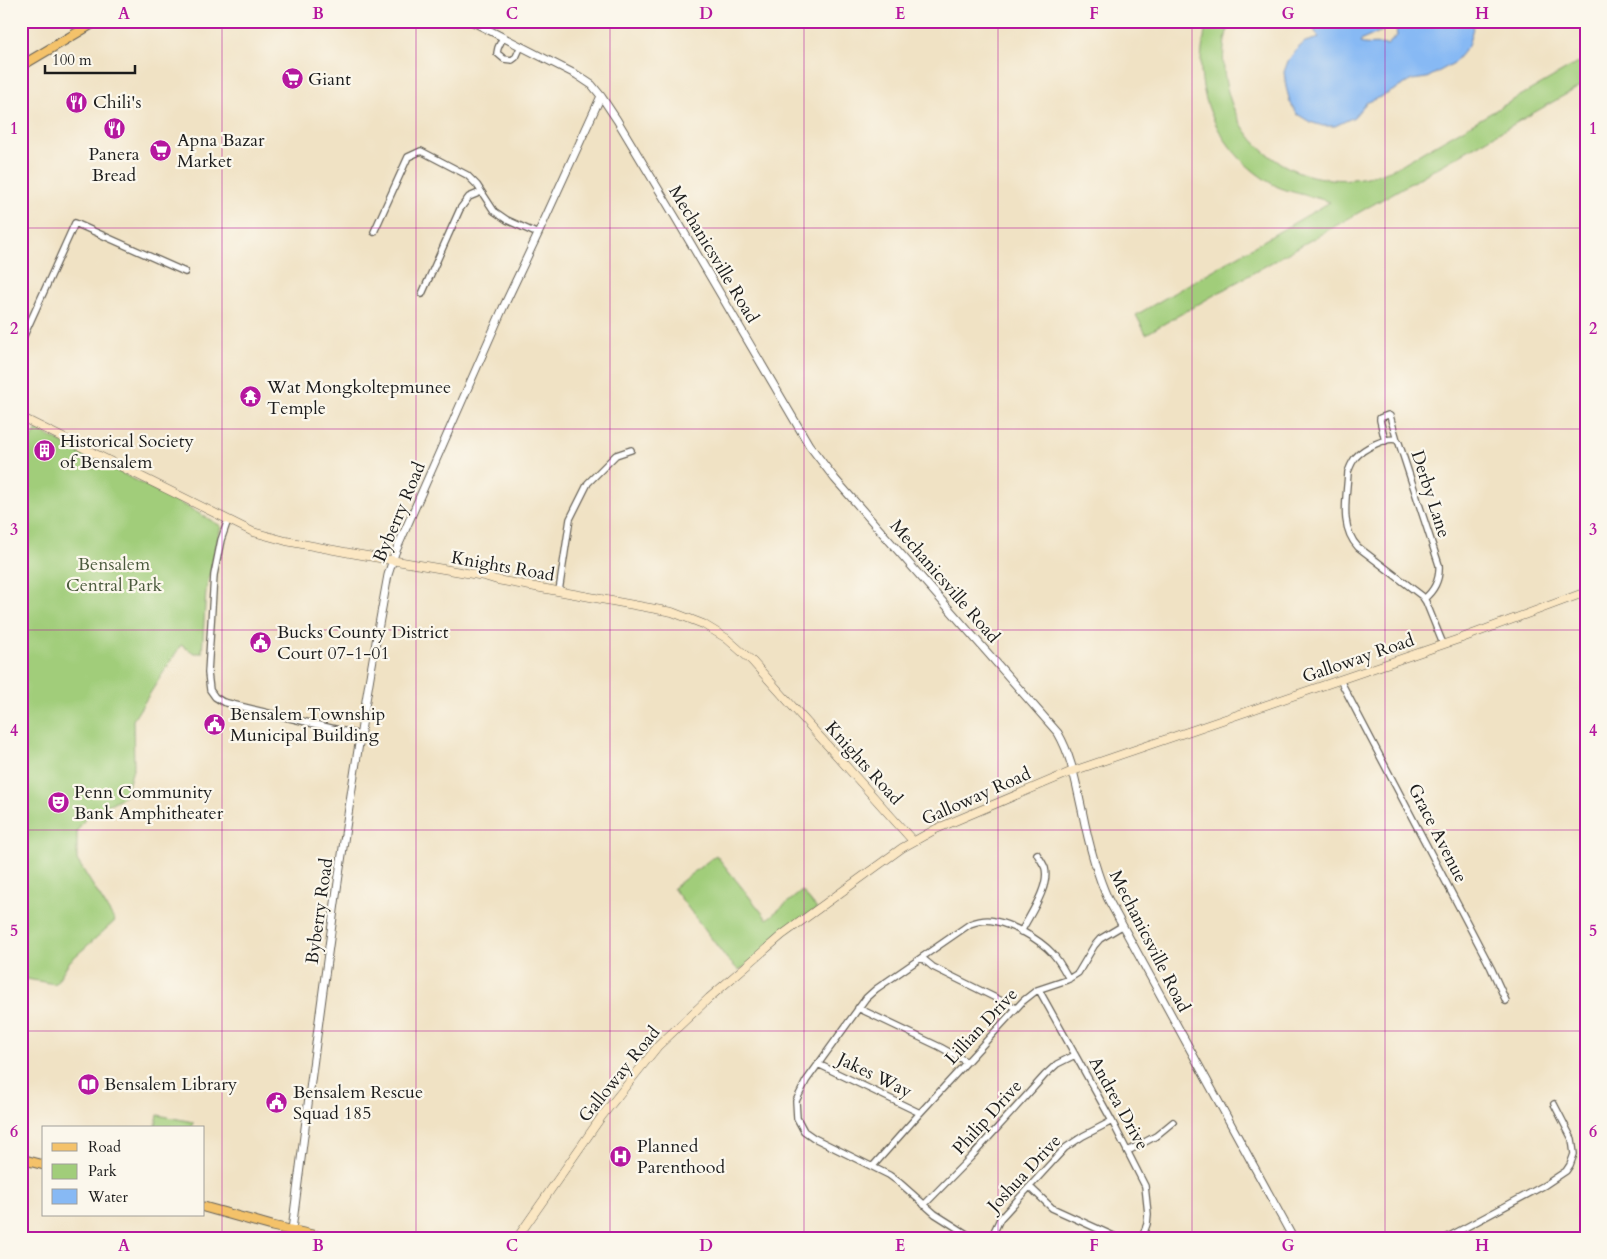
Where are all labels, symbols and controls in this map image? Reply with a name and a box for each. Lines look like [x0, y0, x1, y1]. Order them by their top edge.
text: A [118, 3, 130, 25]
text: B [312, 3, 324, 25]
text: C [506, 3, 518, 25]
text: D [699, 3, 713, 25]
text: E [895, 3, 905, 25]
text: F [1089, 3, 1099, 25]
text: G [1281, 3, 1295, 25]
text: H [1475, 3, 1489, 25]
scale bar [45, 42, 135, 74]
text: 100 m [52, 50, 92, 70]
supermarket icon: Giant [280, 67, 304, 91]
place label: Giant [308, 67, 351, 92]
restaurant icon: Chili's [65, 90, 89, 114]
place label: Chili's [93, 90, 141, 115]
restaurant icon: Panera Bread [102, 117, 126, 141]
text: 1 [10, 118, 18, 140]
text: 1 [1589, 118, 1597, 140]
place label: Apna Bazar Market [177, 128, 265, 174]
supermarket icon: Apna Bazar Market [149, 138, 173, 162]
place label: Panera Bread [88, 142, 140, 188]
street label: Mechanicsville Road [663, 181, 765, 328]
text: 2 [10, 318, 18, 340]
text: 2 [1589, 318, 1597, 340]
place label: Wat Mongkoltepmunee Temple [266, 375, 451, 421]
temple icon: Wat Mongkoltepmunee Temple [239, 385, 263, 409]
place label: Historical Society of Bensalem [60, 429, 194, 475]
building icon: Historical Society of Bensalem [32, 439, 56, 463]
street label: Derby Lane [1405, 447, 1456, 541]
street label: Byberry Road [367, 458, 432, 566]
street label: Mechanicsville Road [884, 514, 1006, 649]
text: 3 [10, 519, 18, 541]
text: 3 [1589, 519, 1597, 541]
street label: Knights Road [449, 545, 557, 588]
park label: Bensalem Central Park [66, 552, 162, 598]
place label: Bucks County District Court 07-1-01 [277, 620, 449, 666]
street label: Galloway Road [1299, 627, 1418, 689]
public building icon: Bucks County District Court 07-1-01 [249, 630, 273, 654]
place label: Bensalem Township Municipal Building [230, 702, 385, 748]
public building icon: Bensalem Township Municipal Building [202, 712, 226, 736]
street label: Knights Road [819, 716, 908, 811]
text: 4 [10, 720, 18, 742]
text: 4 [1589, 720, 1597, 742]
street label: Galloway Road [918, 761, 1035, 832]
street label: Grace Avenue [1402, 779, 1473, 887]
place label: Penn Community Bank Amphitheater [74, 780, 224, 826]
theatre icon: Penn Community Bank Amphitheater [46, 790, 70, 814]
street label: Byberry Road [300, 856, 339, 966]
street label: Mechanicsville Road [1103, 866, 1196, 1017]
text: 5 [10, 920, 18, 942]
text: 5 [1589, 920, 1597, 942]
street label: Lillian Drive [939, 983, 1023, 1070]
street label: Galloway Road [573, 1021, 666, 1128]
street label: Jakes Way [831, 1045, 917, 1104]
street label: Andrea Drive [1083, 1052, 1155, 1155]
library icon: Bensalem Library [76, 1072, 100, 1096]
place label: Bensalem Library [104, 1072, 238, 1097]
street label: Philip Drive [947, 1074, 1028, 1160]
place label: Bensalem Rescue Squad 185 [293, 1080, 423, 1126]
public building icon: Bensalem Rescue Squad 185 [265, 1090, 289, 1114]
text: 6 [10, 1121, 18, 1143]
text: 6 [1589, 1121, 1597, 1143]
legend [42, 1126, 205, 1216]
street label: Joshua Drive [980, 1129, 1067, 1220]
place label: Planned Parenthood [637, 1134, 725, 1180]
text: Road [88, 1137, 121, 1157]
hospital icon: Planned Parenthood [609, 1144, 633, 1168]
text: Park [88, 1161, 117, 1181]
text: Water [87, 1187, 129, 1207]
text: A [118, 1235, 130, 1257]
text: B [312, 1235, 324, 1257]
text: C [506, 1235, 518, 1257]
text: D [699, 1235, 713, 1257]
text: E [895, 1235, 905, 1257]
text: F [1089, 1235, 1099, 1257]
text: G [1281, 1235, 1295, 1257]
text: H [1475, 1235, 1489, 1257]

